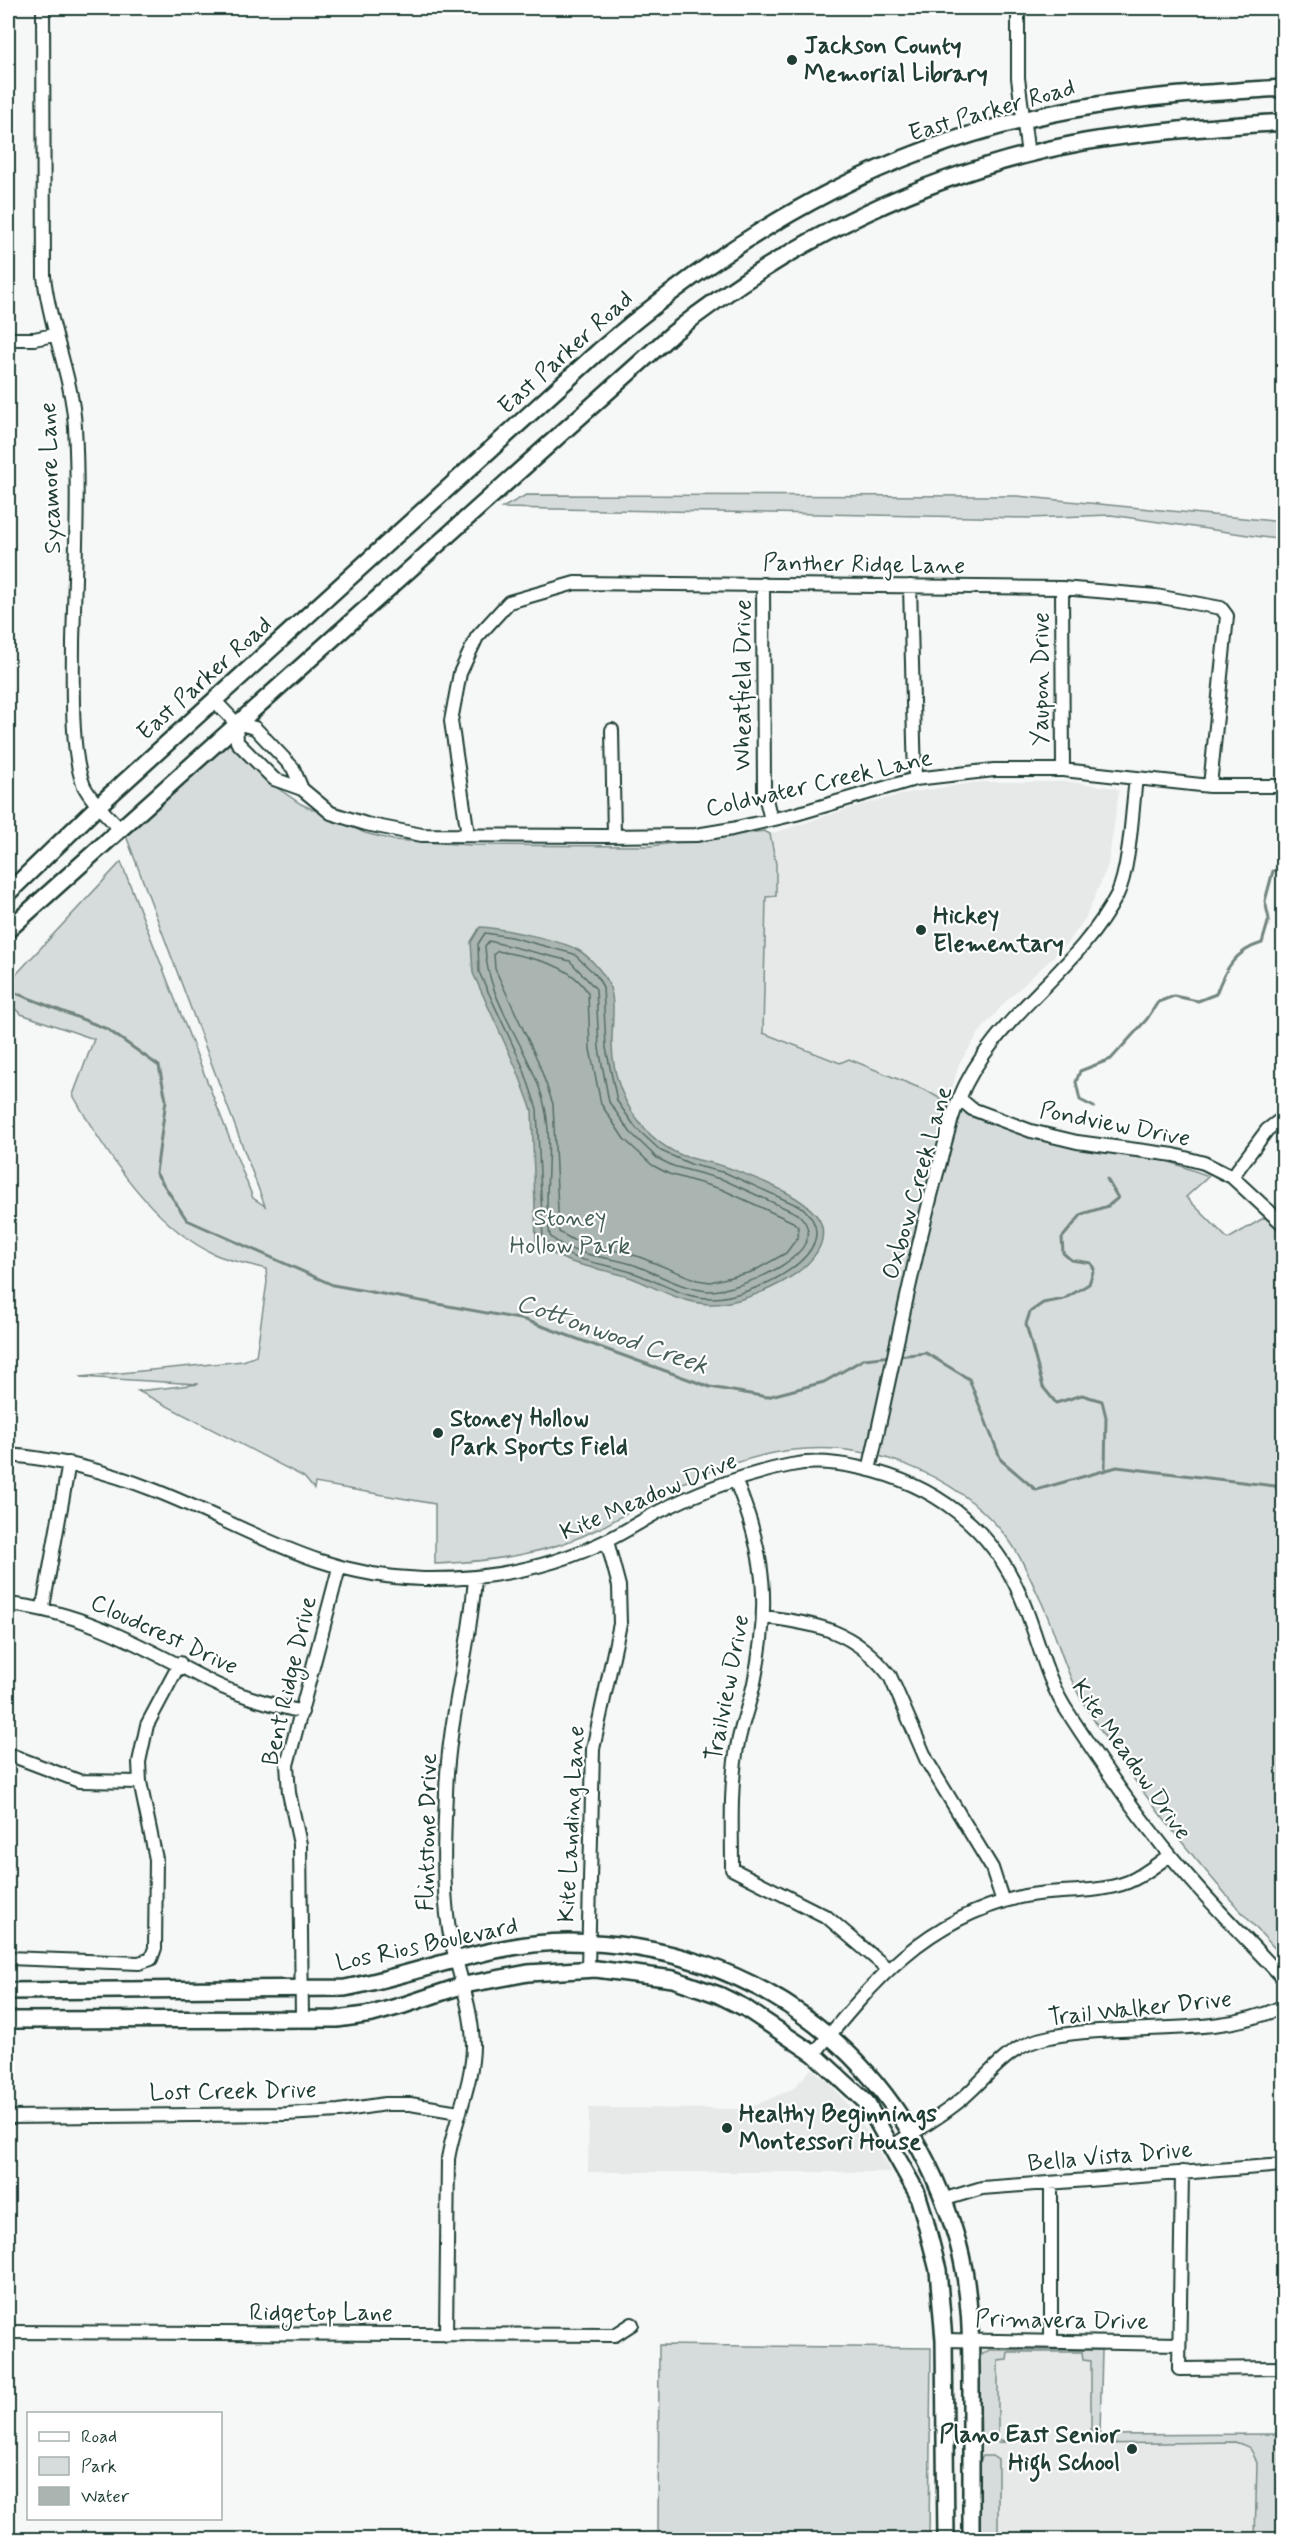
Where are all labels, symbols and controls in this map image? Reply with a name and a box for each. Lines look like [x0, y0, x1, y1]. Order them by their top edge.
place label: Jackson County Memorial Library [804, 31, 988, 90]
marker: Jackson County Memorial Library [785, 53, 799, 67]
street label: East Parker Road [905, 72, 1079, 150]
street label: East Parker Road [492, 284, 640, 422]
street label: Sycamore Lane [33, 402, 69, 554]
street label: Panther Ridge Lane [763, 548, 965, 582]
street label: Wheatfield Drive [728, 599, 759, 771]
street label: East Parker Road [131, 610, 279, 748]
street label: Yaupon Drive [1026, 612, 1057, 746]
street label: Coldwater Creek Lane [703, 743, 935, 825]
place label: Hickey Elementary [933, 901, 1064, 960]
marker: Hickey Elementary [914, 923, 928, 937]
street label: Oxbow Creek Lane [876, 1083, 960, 1283]
street label: Pondview Drive [1037, 1095, 1193, 1155]
park label: Stoney Hollow Park [510, 1203, 630, 1262]
water label: Cottonwood Creek [512, 1286, 712, 1384]
place label: Stoney Hollow Park Sports Field [450, 1404, 628, 1463]
marker: Stoney Hollow Park Sports Field [431, 1426, 445, 1440]
street label: Kite Meadow Drive [556, 1446, 742, 1548]
street label: Cloudcrest Drive [85, 1587, 243, 1683]
street label: Bent Ridge Drive [255, 1593, 327, 1769]
street label: Trailview Drive [699, 1612, 757, 1764]
street label: Kite Meadow Drive [1064, 1673, 1198, 1847]
street label: Kite Landing Lane [551, 1725, 593, 1923]
street label: Flintstone Drive [411, 1753, 445, 1911]
street label: Los Rios Boulevard [333, 1911, 521, 1979]
street label: Trail Walker Drive [1047, 1984, 1233, 2034]
street label: Lost Creek Drive [149, 2075, 317, 2109]
place label: Healthy Beginnings Montessori House [739, 2099, 937, 2158]
marker: Healthy Beginnings Montessori House [720, 2121, 734, 2135]
street label: Bella Vista Drive [1026, 2134, 1194, 2180]
street label: Ridgetop Lane [249, 2298, 393, 2331]
street label: Primavera Drive [975, 2304, 1149, 2338]
legend [27, 2412, 222, 2520]
place label: Plano East Senior High School [939, 2420, 1121, 2482]
text: Road [81, 2425, 117, 2449]
marker: Plano East Senior High School [1125, 2442, 1139, 2456]
text: Park [81, 2455, 117, 2479]
text: Water [81, 2485, 130, 2509]

